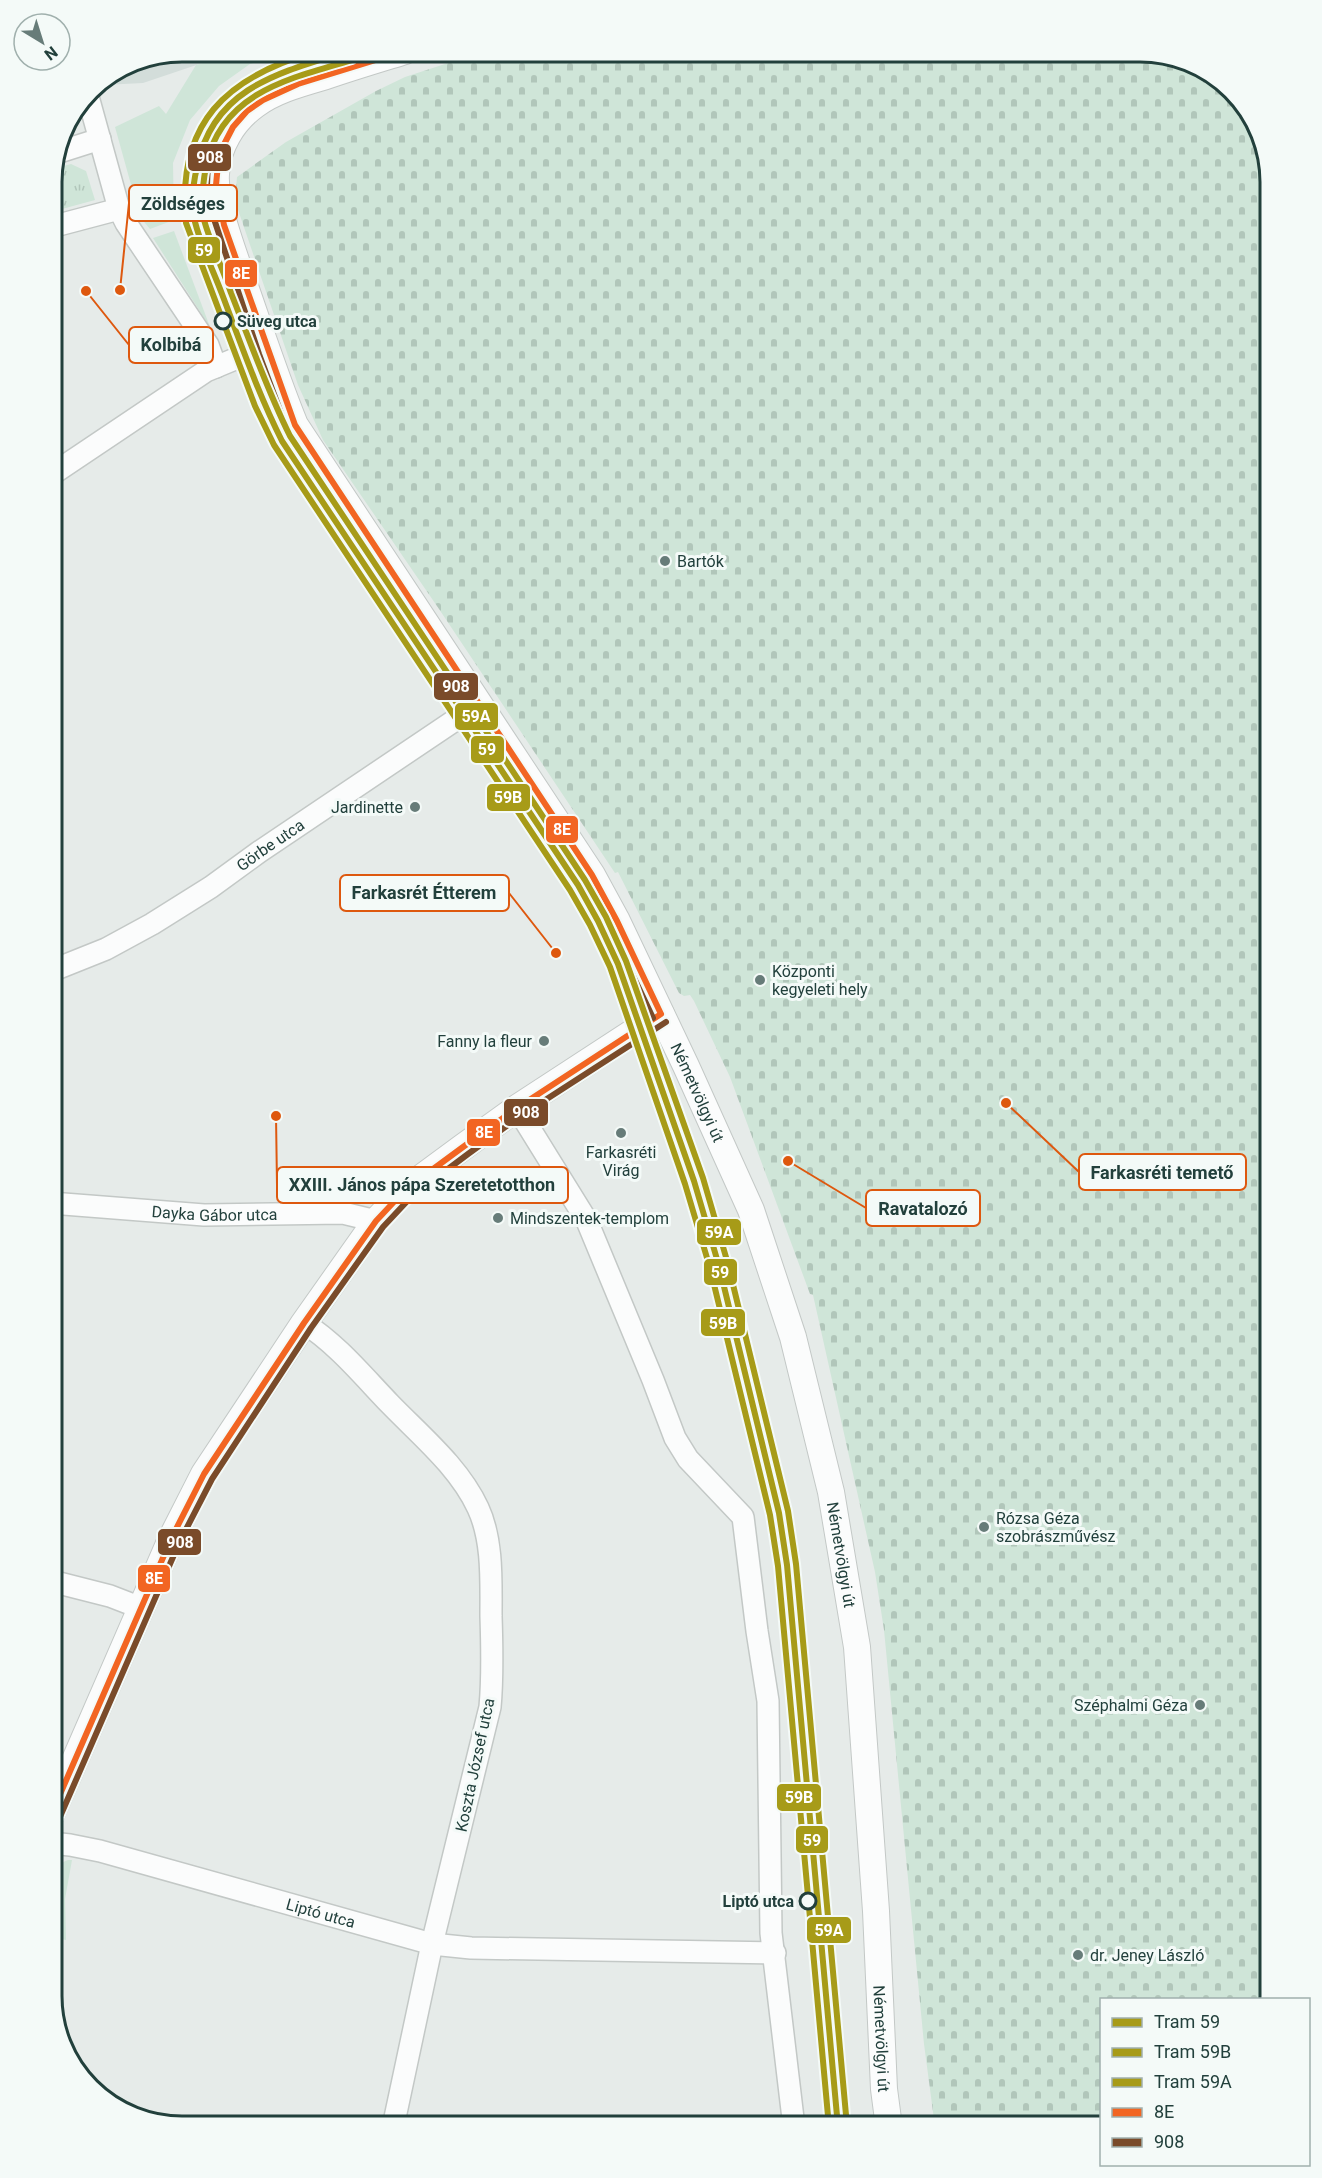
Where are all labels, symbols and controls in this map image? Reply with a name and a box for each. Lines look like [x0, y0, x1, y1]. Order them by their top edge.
north arrow [12, 12, 72, 72]
text: N [41, 42, 61, 64]
line badge: 908 [187, 143, 232, 172]
text: 908 [196, 148, 224, 167]
callout: Zöldséges [129, 185, 237, 221]
text: Zöldséges [141, 193, 225, 214]
line badge: 59 [187, 236, 221, 264]
text: 59 [195, 241, 213, 260]
line badge: 8E [224, 259, 258, 288]
text: 8E [232, 264, 250, 283]
marker: Süveg utca [214, 312, 232, 330]
place label: Süveg utca [237, 312, 317, 331]
callout: Kolbibá [129, 327, 213, 363]
text: Kolbibá [141, 334, 202, 355]
place label: Bartók [677, 552, 725, 571]
marker: Bartók [658, 554, 672, 568]
line badge: 908 [433, 672, 479, 701]
text: 908 [442, 677, 470, 696]
line badge: 59A [454, 702, 499, 731]
text: 59A [461, 707, 491, 726]
line badge: 59 [470, 735, 505, 764]
text: 59 [478, 740, 496, 759]
line badge: 59B [486, 783, 531, 812]
text: 59B [494, 788, 522, 807]
place label: Jardinette [331, 798, 403, 817]
marker: Jardinette [408, 800, 422, 814]
street label: Görbe utca [233, 815, 308, 875]
line badge: 8E [545, 815, 579, 844]
text: 8E [553, 820, 571, 839]
callout: Farkasrét Étterem [340, 875, 509, 911]
text: Farkasrét Étterem [352, 882, 496, 903]
place label: Központi kegyeleti hely [772, 962, 868, 999]
marker: Központi kegyeleti hely [753, 973, 767, 987]
place label: Fanny la fleur [437, 1032, 533, 1051]
marker: Fanny la fleur [537, 1034, 551, 1048]
street label: Németvölgyi út [667, 1040, 729, 1145]
line badge: 908 [503, 1098, 549, 1127]
text: 908 [512, 1103, 540, 1122]
line badge: 8E [466, 1118, 501, 1147]
text: 8E [475, 1123, 493, 1142]
marker: Farkasréti Virág [614, 1126, 628, 1140]
place label: Farkasréti Virág [586, 1143, 656, 1180]
callout: Farkasréti temető [1079, 1154, 1246, 1190]
text: Farkasréti temető [1091, 1162, 1233, 1183]
callout: XXIII. János pápa Szeretetotthon [277, 1167, 568, 1203]
text: XXIII. János pápa Szeretetotthon [289, 1174, 555, 1195]
callout: Ravatalozó [866, 1190, 980, 1226]
text: Ravatalozó [878, 1198, 968, 1219]
street label: Dayka Gábor utca [151, 1201, 278, 1225]
place label: Mindszentek-templom [510, 1209, 669, 1228]
marker: Mindszentek-templom [491, 1211, 505, 1225]
line badge: 59A [696, 1218, 742, 1246]
text: 59A [704, 1223, 734, 1242]
line badge: 59 [703, 1258, 738, 1286]
text: 59 [711, 1263, 729, 1282]
line badge: 59B [700, 1308, 746, 1337]
text: 59B [709, 1314, 737, 1333]
street label: Németvölgyi út [823, 1501, 860, 1609]
place label: Rózsa Géza szobrászművész [996, 1509, 1115, 1546]
marker: Rózsa Géza szobrászművész [977, 1520, 991, 1534]
line badge: 908 [157, 1528, 202, 1556]
text: 908 [166, 1533, 194, 1552]
line badge: 8E [137, 1564, 171, 1593]
text: 8E [145, 1569, 163, 1588]
street label: Koszta József utca [452, 1696, 498, 1834]
place label: Széphalmi Géza [1074, 1696, 1188, 1715]
marker: Széphalmi Géza [1193, 1698, 1207, 1712]
line badge: 59B [776, 1783, 822, 1812]
text: 59B [785, 1788, 813, 1807]
line badge: 59 [795, 1825, 829, 1854]
text: 59 [803, 1831, 821, 1850]
place label: Liptó utca [723, 1892, 794, 1911]
marker: Liptó utca [799, 1892, 817, 1910]
street label: Liptó utca [284, 1894, 357, 1932]
line badge: 59A [806, 1916, 852, 1944]
text: 59A [814, 1921, 844, 1940]
place label: dr. Jeney László [1090, 1946, 1204, 1965]
marker: dr. Jeney László [1071, 1948, 1085, 1962]
street label: Németvölgyi út [870, 1985, 894, 2093]
legend [1100, 1998, 1310, 2166]
text: Tram 59 [1154, 2011, 1220, 2032]
text: Tram 59B [1154, 2041, 1231, 2062]
text: Tram 59A [1154, 2071, 1232, 2092]
text: 8E [1154, 2101, 1174, 2122]
text: 908 [1154, 2131, 1184, 2152]

